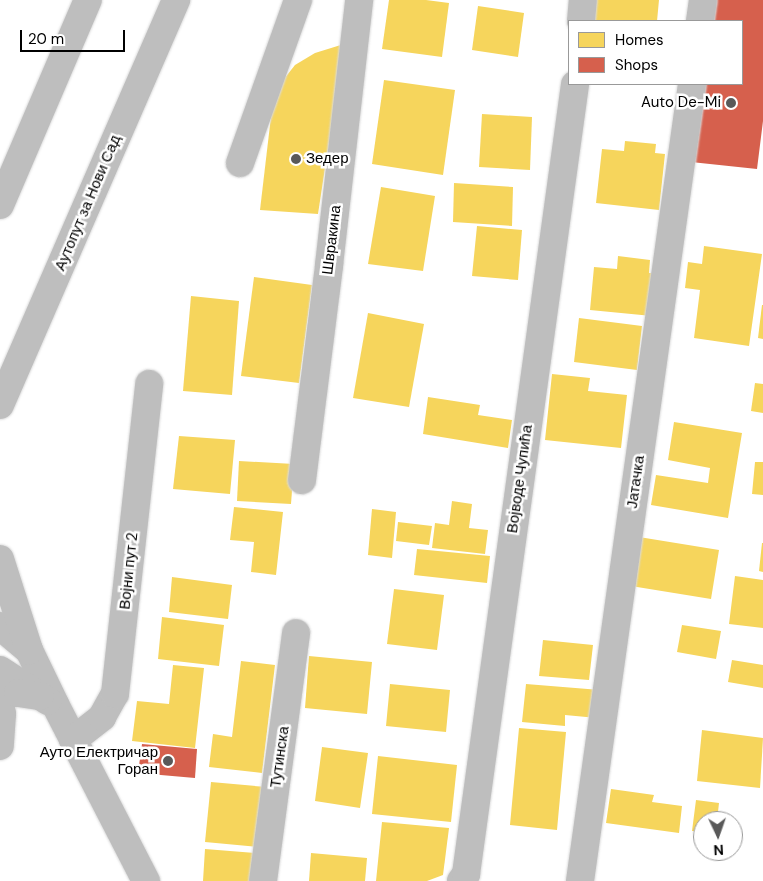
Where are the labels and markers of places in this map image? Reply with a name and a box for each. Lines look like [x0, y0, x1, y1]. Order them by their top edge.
place label: Auto De-Mi [641, 94, 721, 112]
marker: Auto De-Mi [725, 97, 737, 109]
place label: Зедер [306, 150, 349, 168]
marker: Зедер [290, 153, 302, 165]
place label: Ауто Електричар Горан [40, 743, 158, 778]
marker: Ауто Електричар Горан [162, 755, 174, 767]

